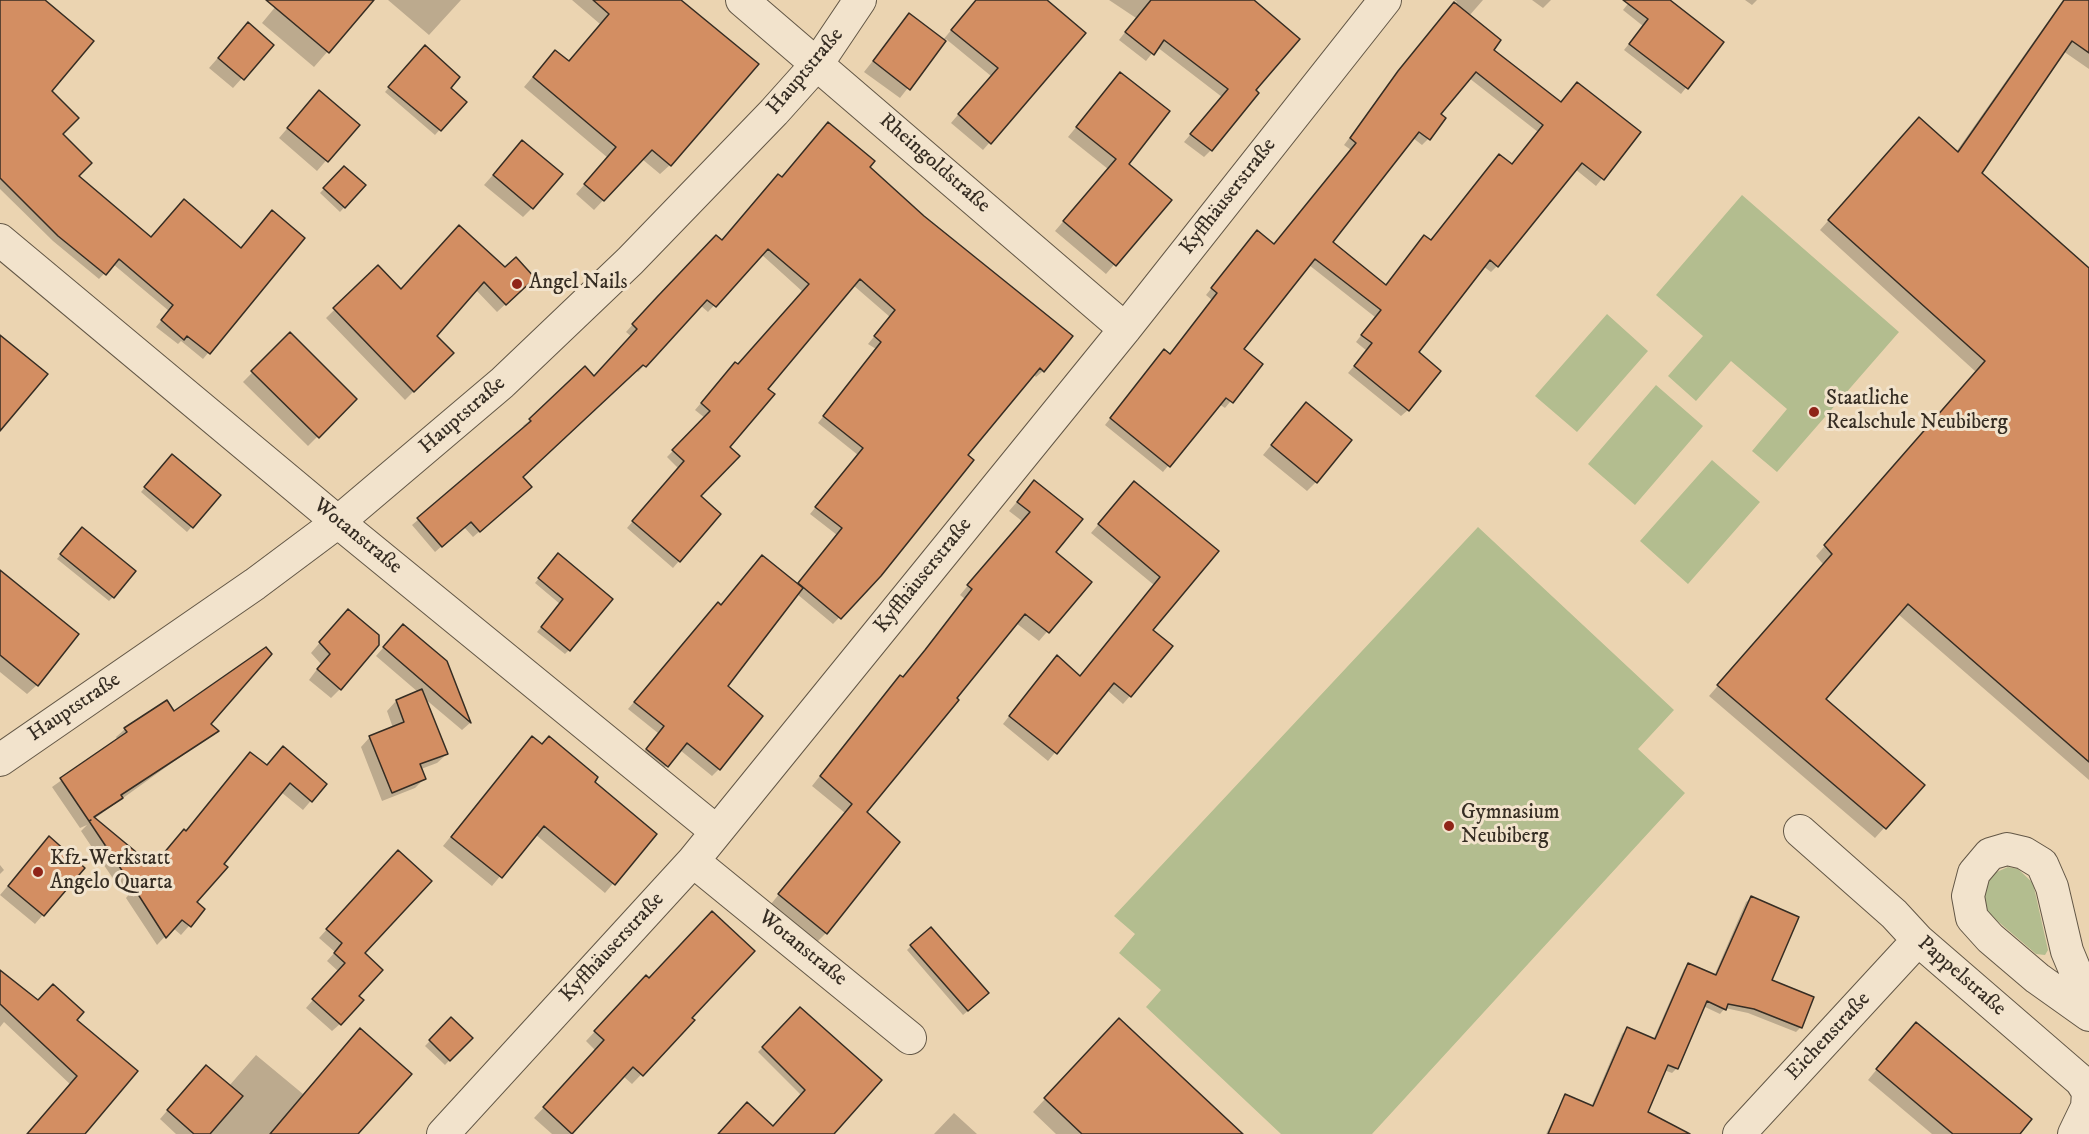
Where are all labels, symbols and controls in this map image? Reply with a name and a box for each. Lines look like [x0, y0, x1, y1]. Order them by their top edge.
street label: Hauptstraße [762, 23, 850, 121]
street label: Rheingoldstraße [873, 109, 995, 219]
street label: Kyffhäuserstraße [1176, 134, 1282, 260]
place label: Angel Nails [529, 271, 627, 297]
marker: Angel Nails [510, 277, 524, 291]
street label: Hauptstraße [415, 372, 511, 460]
place label: Staatliche Realschule Neubiberg [1826, 387, 2008, 437]
marker: Staatliche Realschule Neubiberg [1807, 405, 1821, 419]
street label: Wotanstraße [308, 494, 406, 580]
street label: Kyffhäuserstraße [870, 513, 978, 639]
street label: Hauptstraße [24, 668, 126, 748]
place label: Gymnasium Neubiberg [1461, 801, 1560, 851]
marker: Gymnasium Neubiberg [1442, 819, 1456, 833]
place label: Kfz-Werkstatt Angelo Quarta [50, 847, 172, 897]
marker: Kfz-Werkstatt Angelo Quarta [31, 865, 45, 879]
street label: Kyffhäuserstraße [556, 888, 670, 1008]
street label: Wotanstraße [753, 906, 851, 992]
street label: Pappelstraße [1912, 932, 2010, 1022]
street label: Eichenstraße [1782, 988, 1876, 1086]

